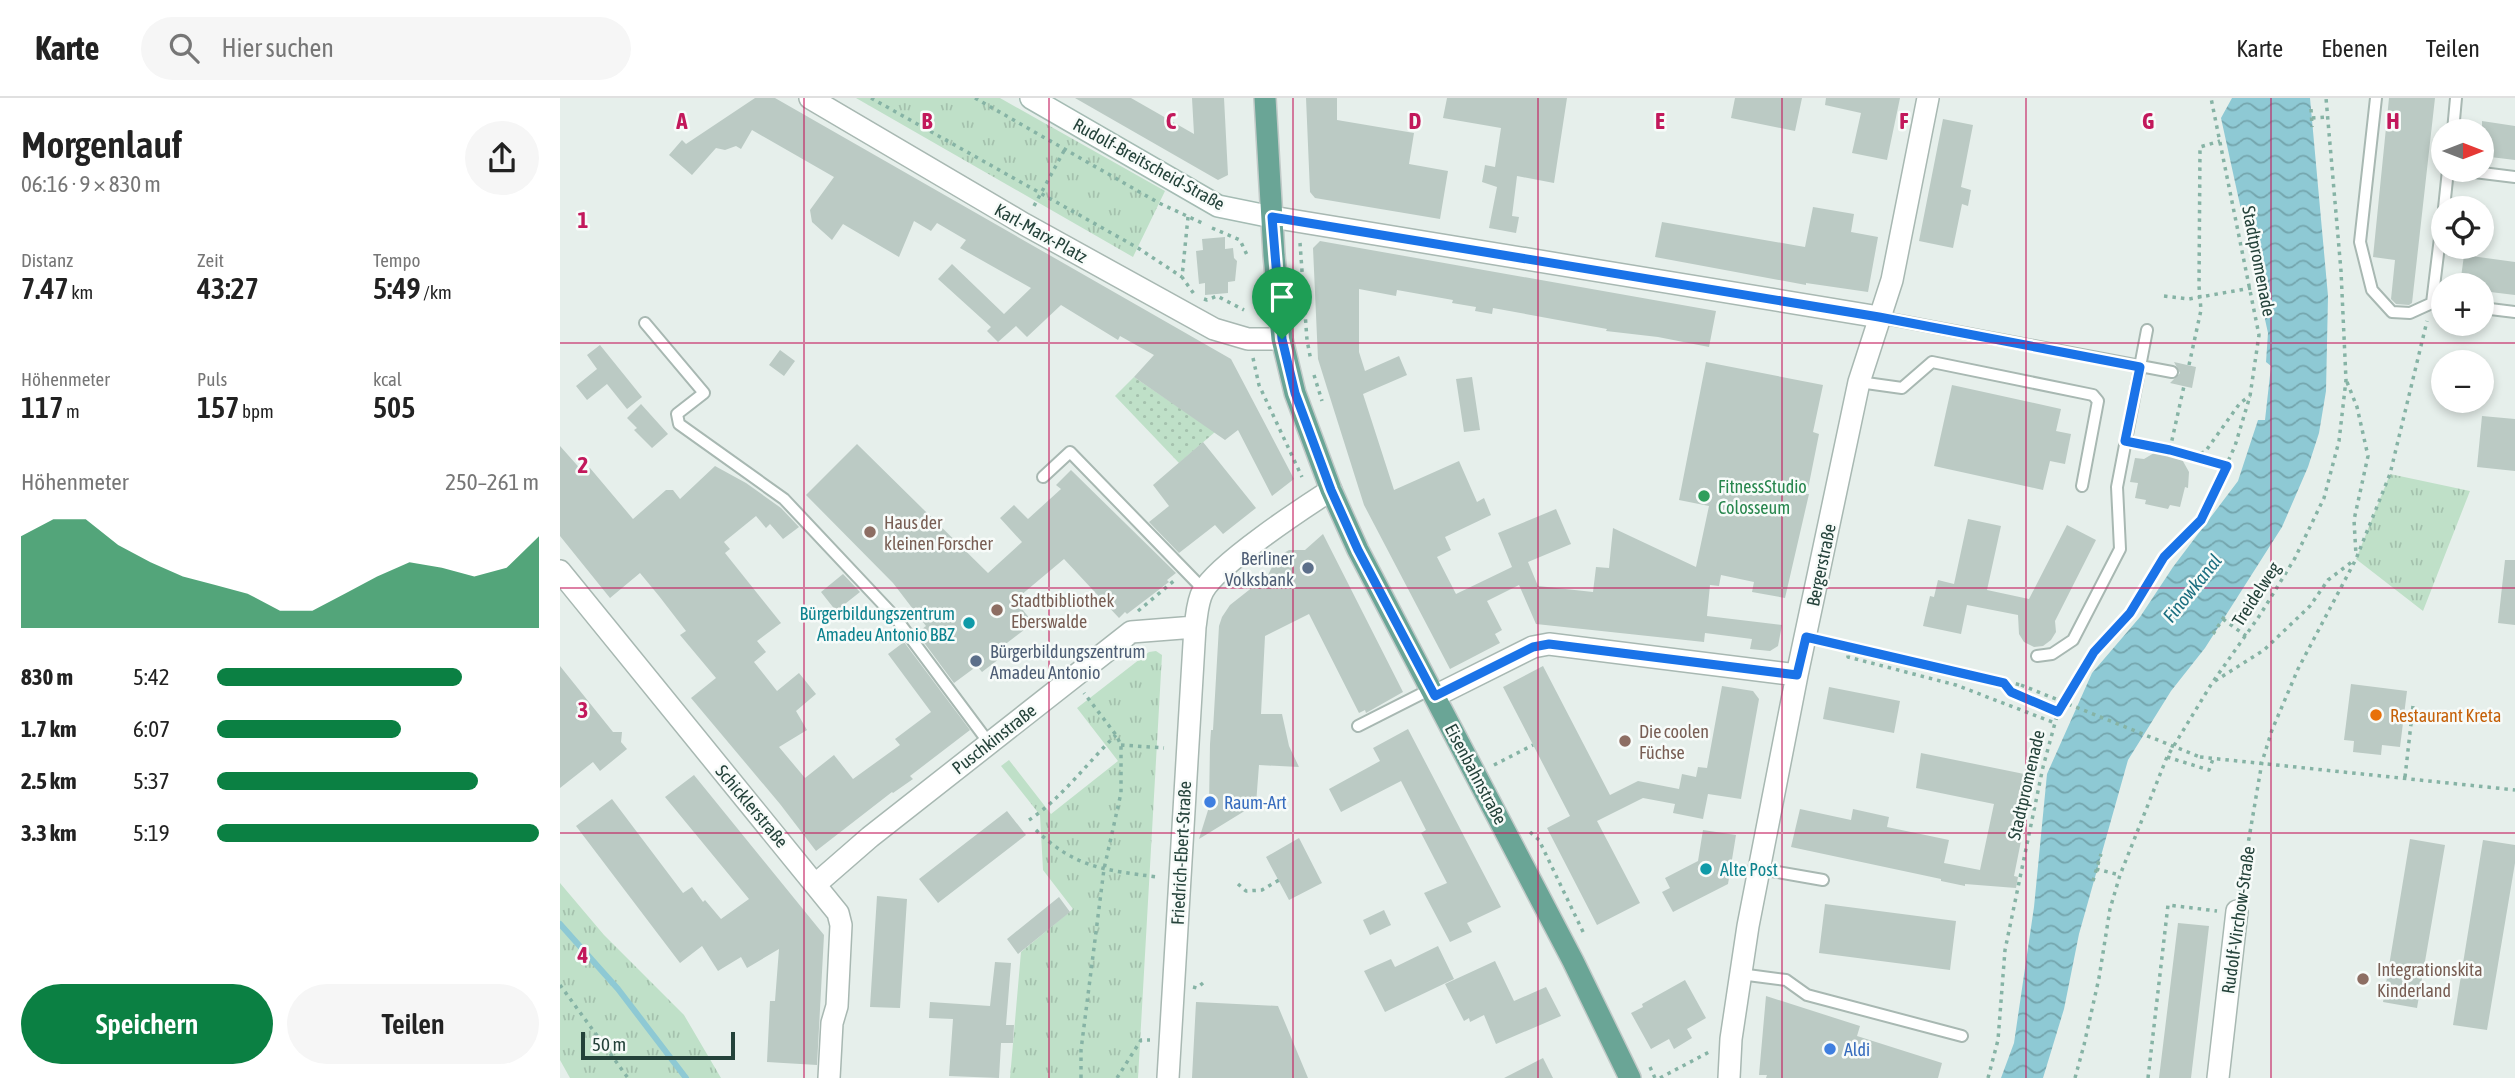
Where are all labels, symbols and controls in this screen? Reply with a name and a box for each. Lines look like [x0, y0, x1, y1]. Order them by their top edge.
search box [141, 17, 631, 80]
text: Karte [35, 29, 99, 67]
icon: search [165, 29, 203, 67]
text: Hier suchen [221, 33, 334, 63]
text: Karte [2236, 35, 2283, 62]
text: Ebenen [2321, 35, 2388, 62]
text: Teilen [2426, 35, 2480, 62]
text: A [675, 108, 688, 134]
text: B [922, 108, 933, 134]
text: C [1166, 108, 1177, 134]
text: D [1409, 108, 1422, 134]
text: E [1655, 108, 1665, 134]
text: F [1899, 108, 1909, 134]
text: G [2142, 108, 2154, 134]
text: H [2386, 108, 2400, 134]
street label: Rudolf-Breitscheid-Straße [1070, 114, 1228, 214]
north arrow [2431, 119, 2494, 182]
map controls [2431, 119, 2494, 413]
button: share [465, 121, 539, 195]
text: Morgenlauf [21, 123, 182, 166]
text: 06:16 · 9 × 830 m [21, 171, 161, 197]
button: locate [2431, 196, 2494, 259]
street label: Karl-Marx-Platz [991, 199, 1091, 267]
street label: Stadtpromenade [2238, 204, 2280, 318]
text: 1 [578, 207, 589, 233]
text: Distanz [21, 249, 73, 271]
text: Zeit [197, 249, 224, 271]
text: Tempo [373, 249, 420, 271]
pin [1252, 267, 1312, 339]
text: 7.47 [21, 271, 69, 305]
text: 43:27 [197, 271, 259, 305]
text: 5:49 [373, 271, 421, 305]
button: + [2431, 273, 2494, 336]
icon: arrive [1263, 278, 1301, 316]
text: km [69, 281, 93, 303]
text: /km [421, 281, 452, 303]
button: − [2431, 350, 2494, 413]
text: Höhenmeter [21, 368, 110, 390]
text: Puls [197, 368, 227, 390]
text: kcal [373, 368, 402, 390]
text: 117 [21, 390, 63, 424]
text: 157 [197, 390, 239, 424]
text: 505 [373, 390, 415, 424]
text: m [63, 400, 80, 422]
text: bpm [239, 400, 274, 422]
text: 2 [578, 452, 588, 478]
text: Höhenmeter [21, 469, 129, 495]
text: 250–261 m [445, 469, 539, 495]
place label: FitnessStudio Colosseum [1718, 476, 1807, 518]
marker: FitnessStudio Colosseum [1696, 488, 1712, 504]
place label: Haus der kleinen Forscher [884, 512, 993, 554]
street label: Bergerstraße [1802, 522, 1840, 608]
marker: Haus der kleinen Forscher [862, 524, 878, 540]
place label: Berliner Volksbank [1225, 548, 1295, 590]
water label: Finowkanal [2158, 550, 2226, 626]
street label: Treidelweg [2228, 558, 2285, 630]
marker: Berliner Volksbank [1300, 560, 1316, 576]
place label: Stadtbibliothek Eberswalde [1011, 590, 1114, 632]
marker: Stadtbibliothek Eberswalde [989, 602, 1005, 618]
place label: Bürgerbildungszentrum Amadeu Antonio BBZ [799, 603, 955, 645]
marker: Bürgerbildungszentrum Amadeu Antonio BBZ [961, 615, 977, 631]
place label: Bürgerbildungszentrum Amadeu Antonio [990, 641, 1146, 683]
marker: Bürgerbildungszentrum Amadeu Antonio [968, 653, 984, 669]
text: 830 m [21, 664, 73, 690]
text: 5:42 [133, 664, 170, 690]
text: 3 [578, 697, 588, 723]
street label: Puschkinstraße [948, 700, 1040, 778]
place label: Restaurant Kreta [2390, 705, 2501, 726]
marker: Restaurant Kreta [2368, 707, 2384, 723]
text: 1.7 km [21, 716, 77, 742]
text: 6:07 [133, 716, 170, 742]
street label: Eisenbahnstraße [1441, 720, 1511, 828]
place label: Die coolen Füchse [1639, 721, 1709, 763]
street label: Stadtpromenade [2003, 728, 2049, 842]
marker: Die coolen Füchse [1617, 733, 1633, 749]
street label: Schicklerstraße [711, 760, 793, 852]
text: 2.5 km [21, 768, 77, 794]
text: 5:37 [133, 768, 170, 794]
street label: Friedrich-Ebert-Straße [1167, 780, 1195, 926]
place label: Raum-Art [1224, 792, 1287, 813]
marker: Raum-Art [1202, 794, 1218, 810]
text: 3.3 km [21, 820, 77, 846]
text: 5:19 [133, 820, 170, 846]
street label: Rudolf-Virchow-Straße [2217, 845, 2259, 995]
place label: Alte Post [1720, 859, 1778, 880]
marker: Alte Post [1698, 861, 1714, 877]
text: 4 [577, 942, 589, 968]
place label: Integrationskita Kinderland [2377, 959, 2483, 1001]
marker: Integrationskita Kinderland [2355, 971, 2371, 987]
button: Speichern [21, 984, 273, 1064]
button: Teilen [287, 984, 539, 1064]
scale bar [581, 1029, 735, 1061]
text: 50 m [592, 1033, 626, 1055]
place label: Aldi [1844, 1039, 1870, 1060]
marker: Aldi [1822, 1041, 1838, 1057]

